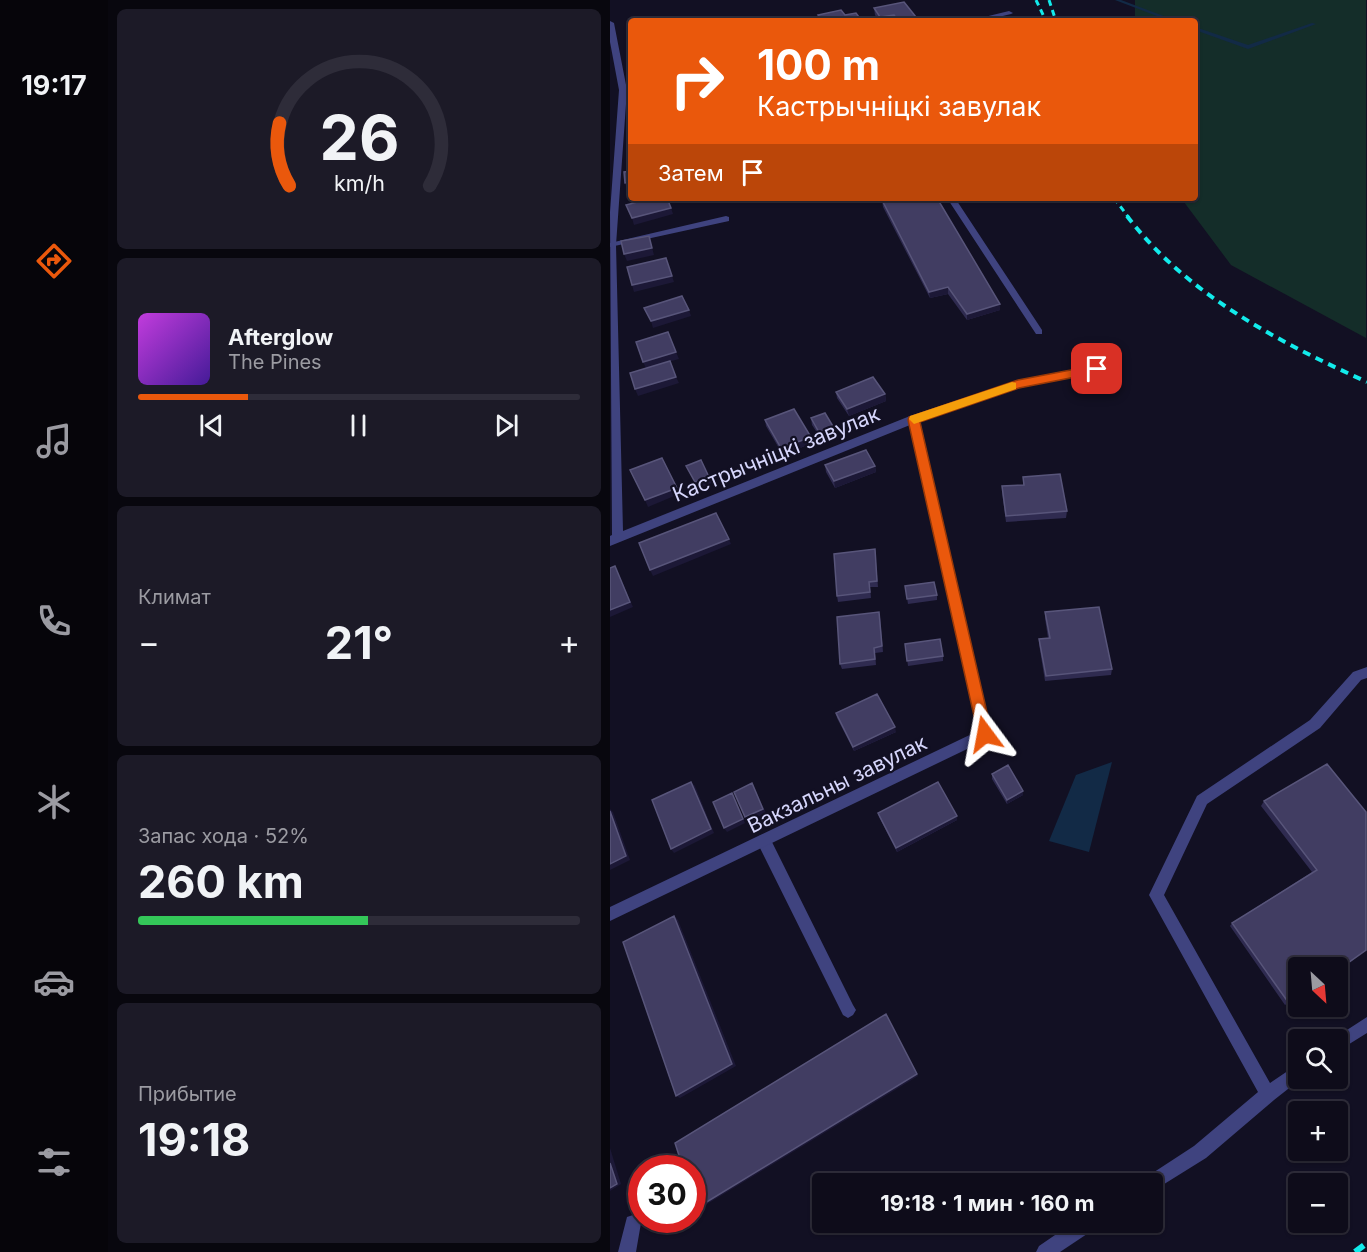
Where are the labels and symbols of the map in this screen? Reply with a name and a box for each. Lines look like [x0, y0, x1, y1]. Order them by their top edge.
pin [1071, 343, 1122, 394]
street label: Кастрычніцкі завулак [669, 401, 884, 507]
position arrow [953, 702, 1017, 766]
street label: Вакзальны завулак [743, 729, 931, 838]
north arrow [1288, 957, 1348, 1017]
speed limit sign: 30 [628, 1155, 706, 1233]

